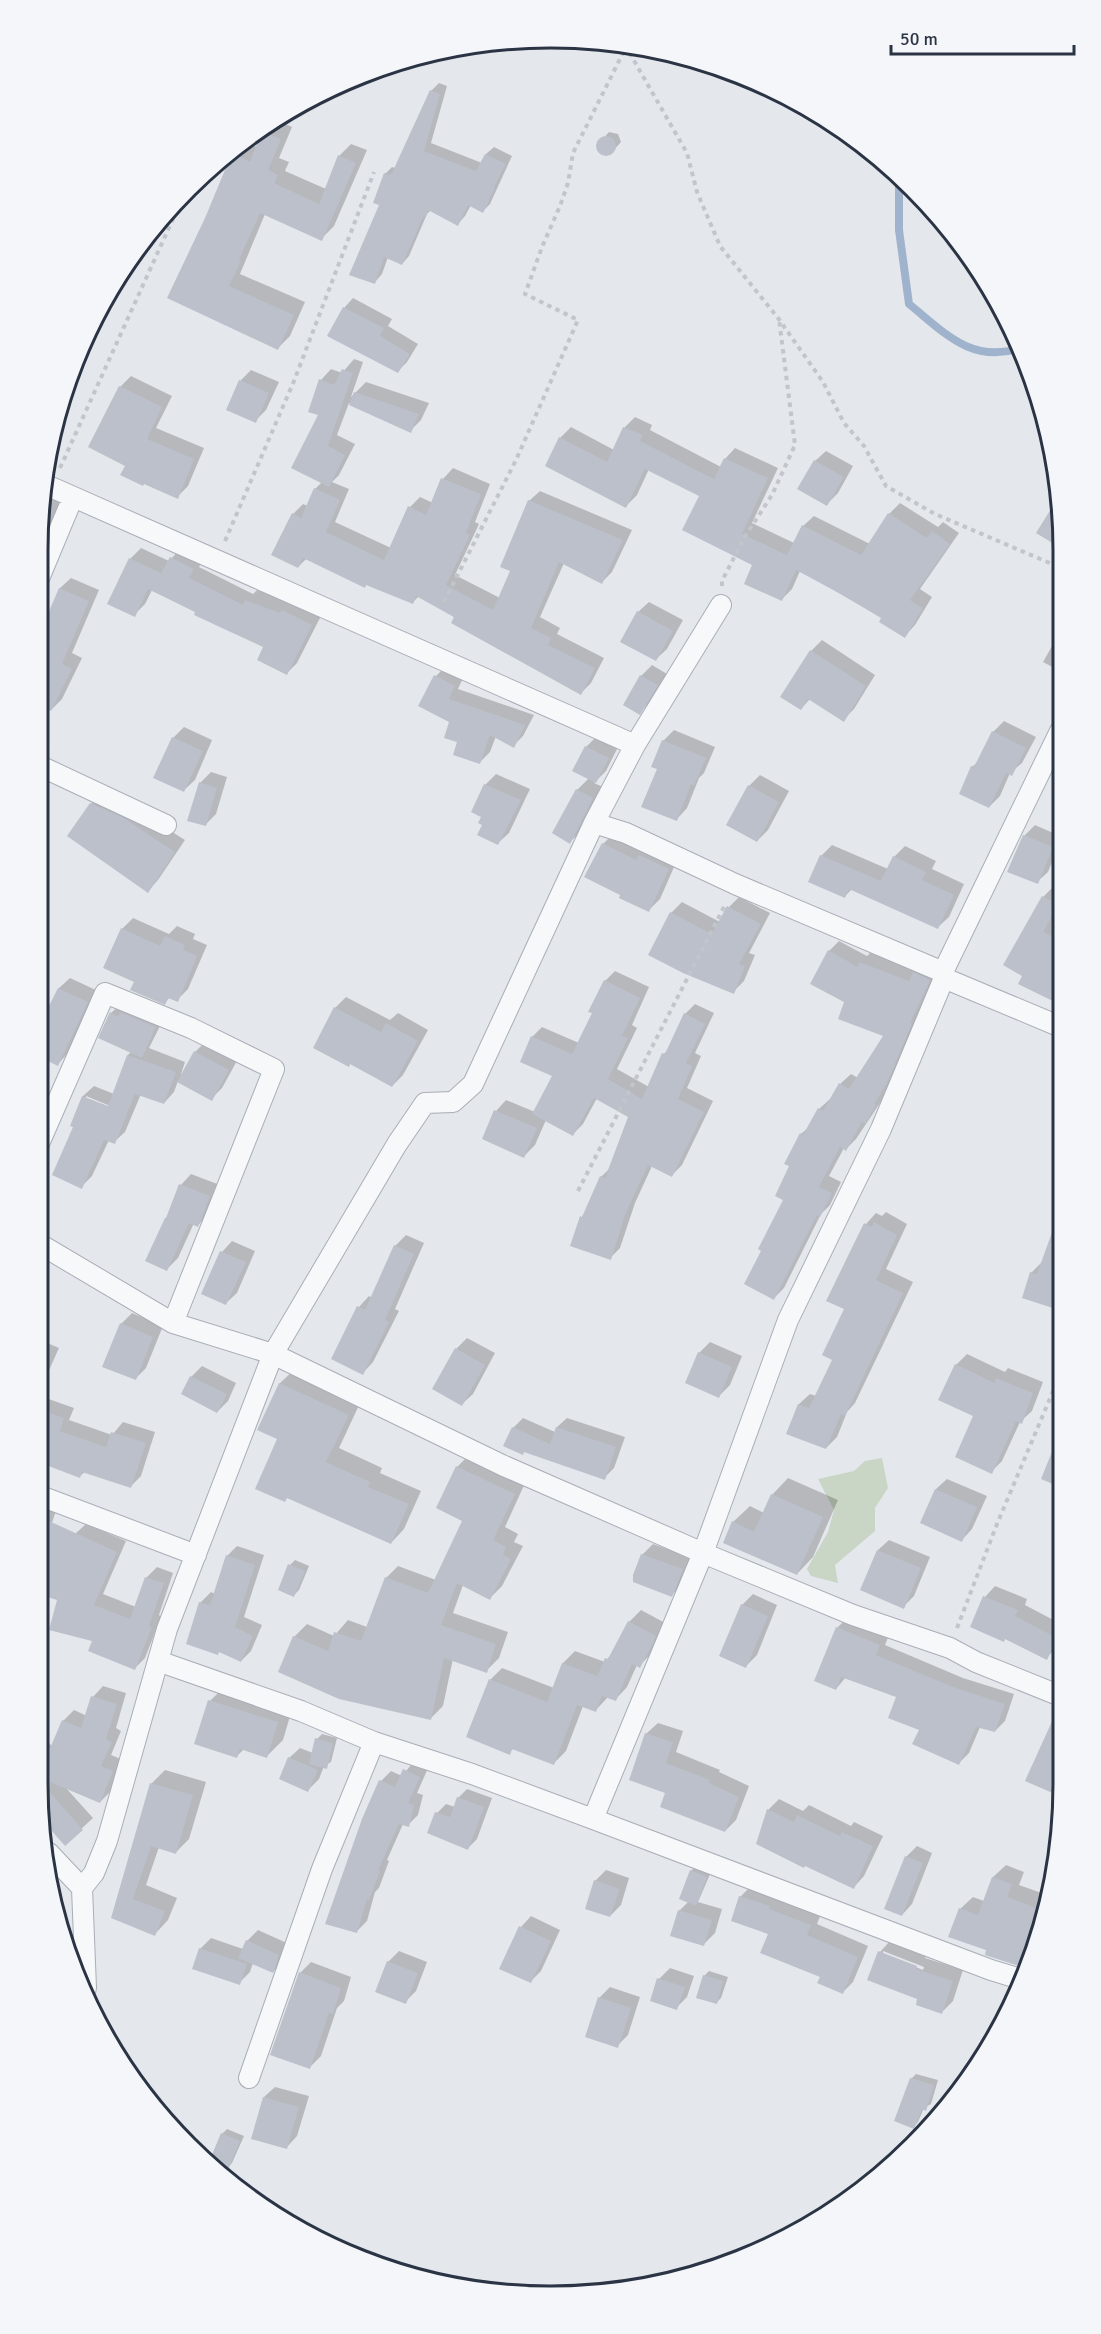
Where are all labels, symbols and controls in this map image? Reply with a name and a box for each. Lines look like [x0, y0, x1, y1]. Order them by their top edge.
scale bar [891, 18, 1074, 56]
text: 50 m [900, 28, 938, 50]

